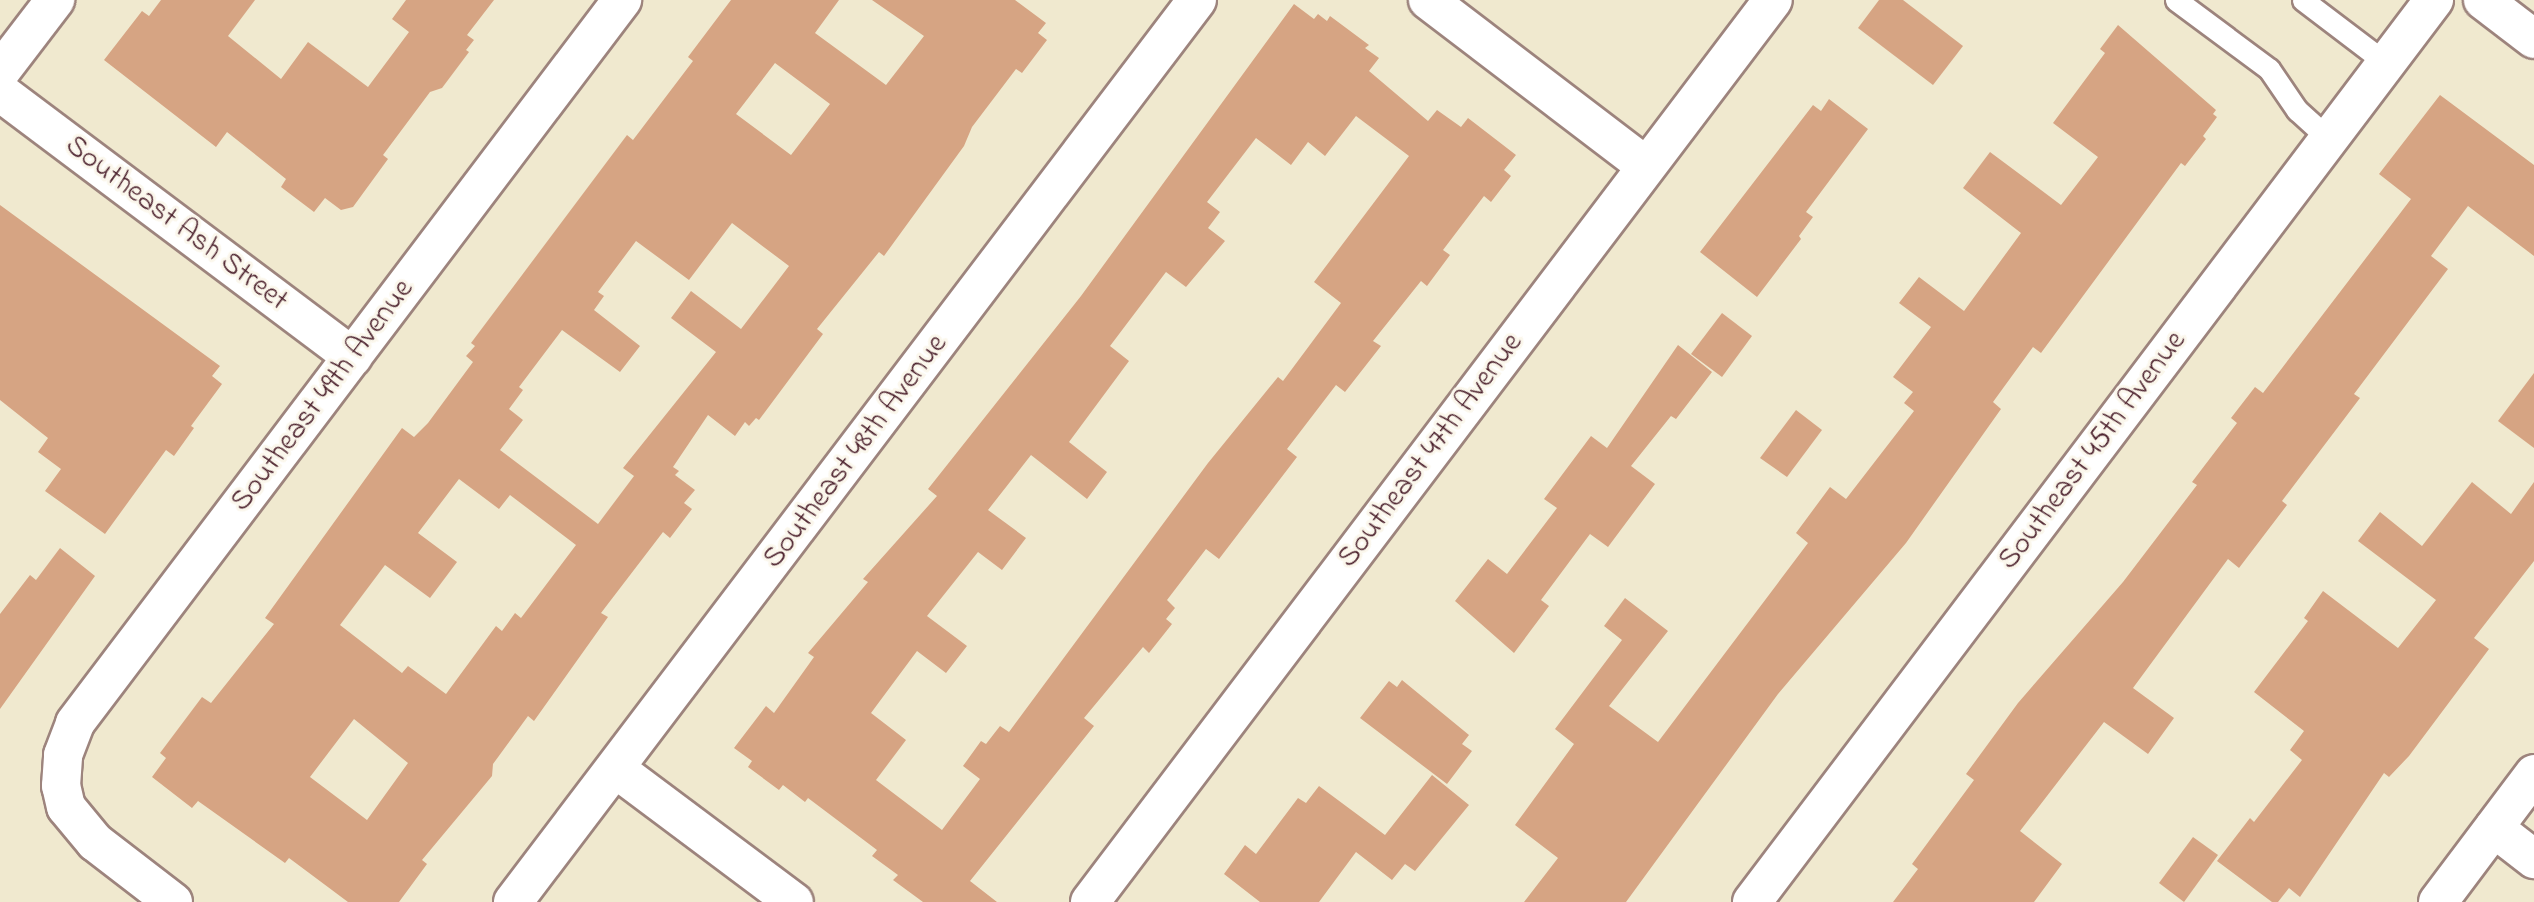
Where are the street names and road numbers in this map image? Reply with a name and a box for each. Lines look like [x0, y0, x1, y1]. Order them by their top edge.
street label: Southeast Ash Street [57, 128, 295, 320]
street label: Southeast 49th Avenue [224, 273, 422, 519]
street label: Southeast 45th Avenue [1991, 324, 2195, 578]
street label: Southeast 47th Avenue [1331, 326, 1531, 576]
street label: Southeast 48th Avenue [756, 328, 956, 576]

